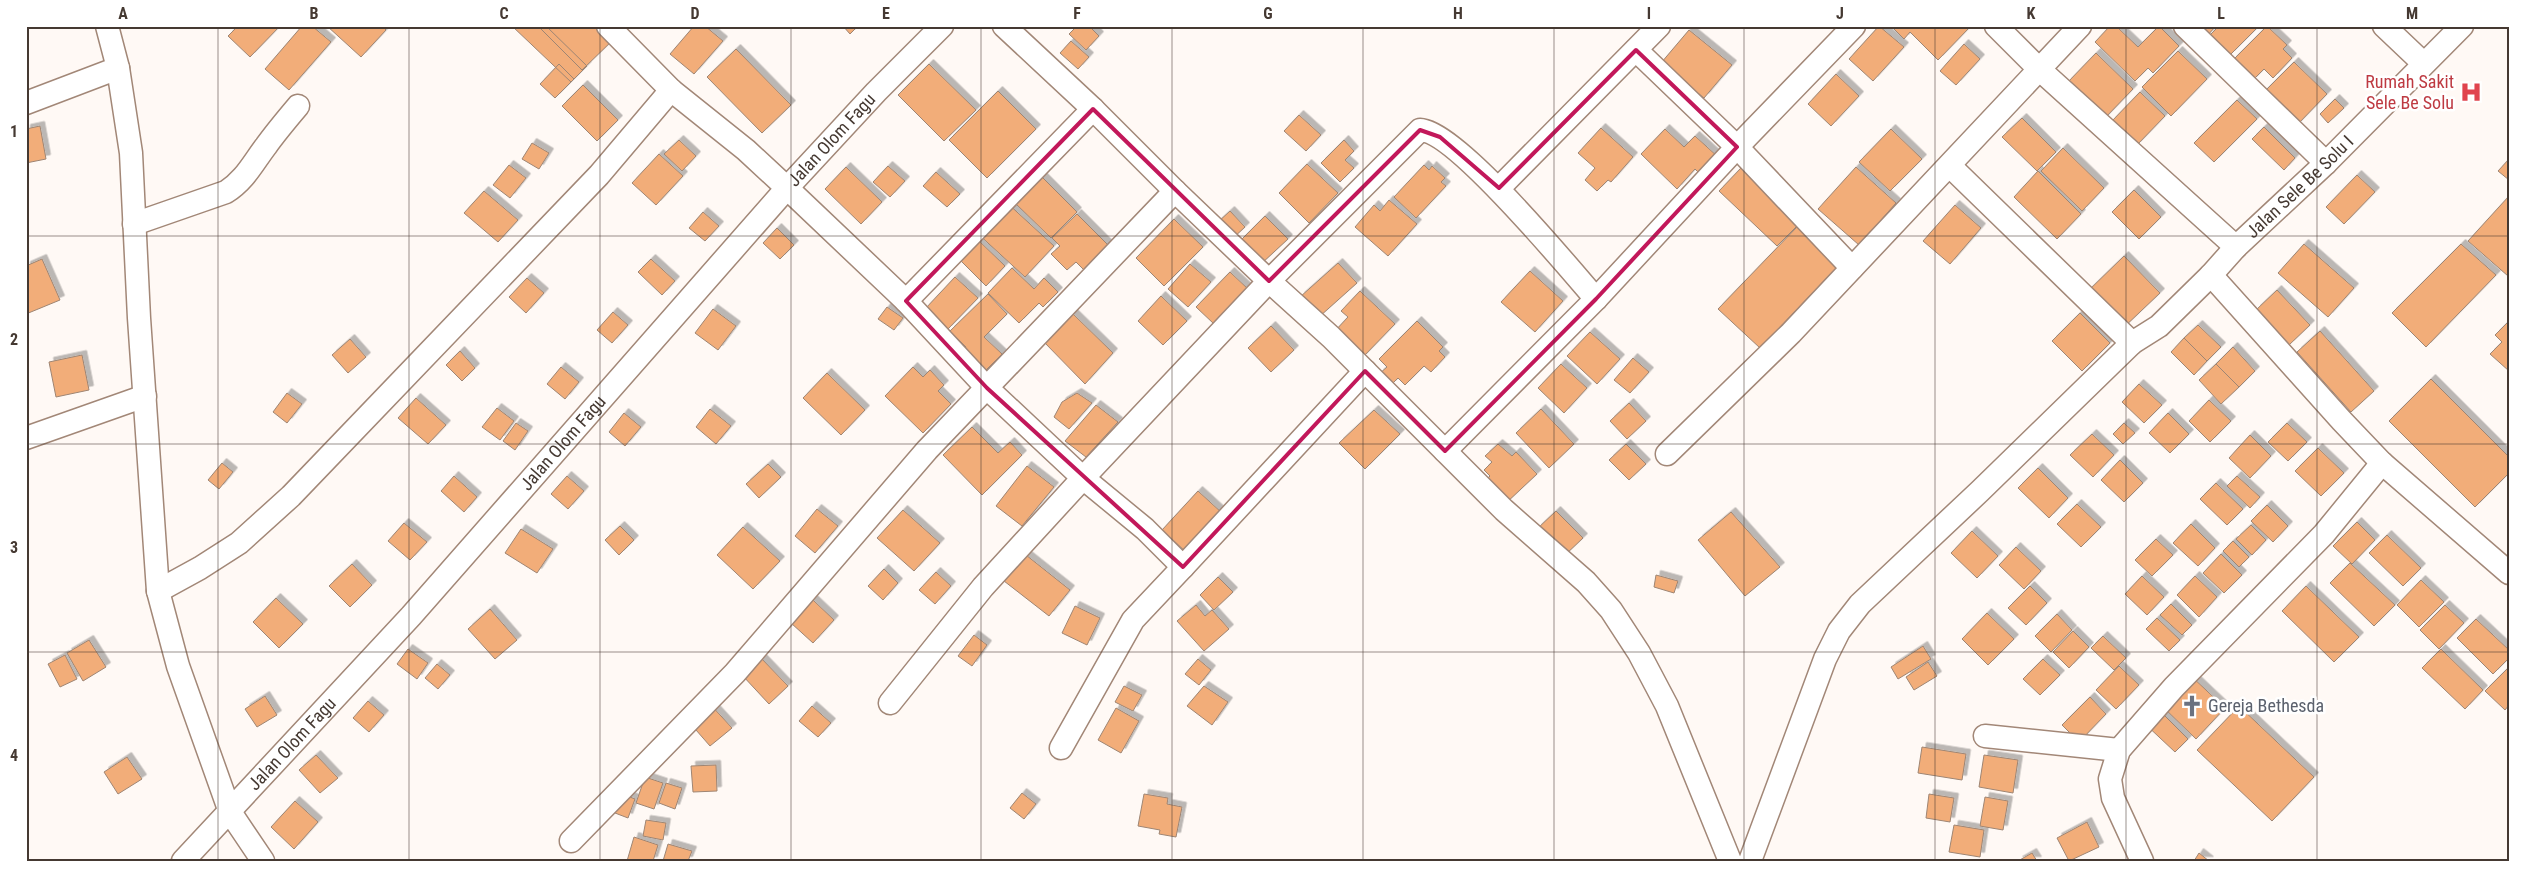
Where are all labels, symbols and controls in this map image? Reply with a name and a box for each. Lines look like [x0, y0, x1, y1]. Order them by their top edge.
text: A [118, 4, 128, 23]
text: B [310, 4, 319, 23]
text: C [499, 4, 509, 23]
text: D [690, 4, 700, 23]
text: E [882, 4, 890, 23]
text: F [1073, 4, 1081, 23]
text: G [1263, 4, 1273, 23]
text: H [1453, 4, 1463, 23]
text: I [1647, 4, 1651, 23]
text: J [1836, 4, 1844, 23]
text: K [2027, 4, 2036, 23]
text: L [2217, 4, 2225, 23]
text: M [2406, 4, 2418, 23]
place label: Rumah Sakit Sele Be Solu [2365, 71, 2454, 113]
hospital icon: Rumah Sakit Sele Be Solu [2458, 79, 2484, 105]
street label: Jalan Olom Fagu [783, 89, 879, 190]
text: 1 [10, 122, 18, 141]
street label: Jalan Sele Be Solu I [2242, 131, 2357, 242]
text: 2 [10, 330, 18, 349]
street label: Jalan Olom Fagu [515, 391, 610, 494]
text: 3 [10, 538, 18, 557]
street label: Jalan Olom Fagu [243, 693, 340, 794]
church icon: Gereja Bethesda [2179, 693, 2205, 719]
place label: Gereja Bethesda [2208, 695, 2324, 716]
text: 4 [10, 746, 18, 765]

